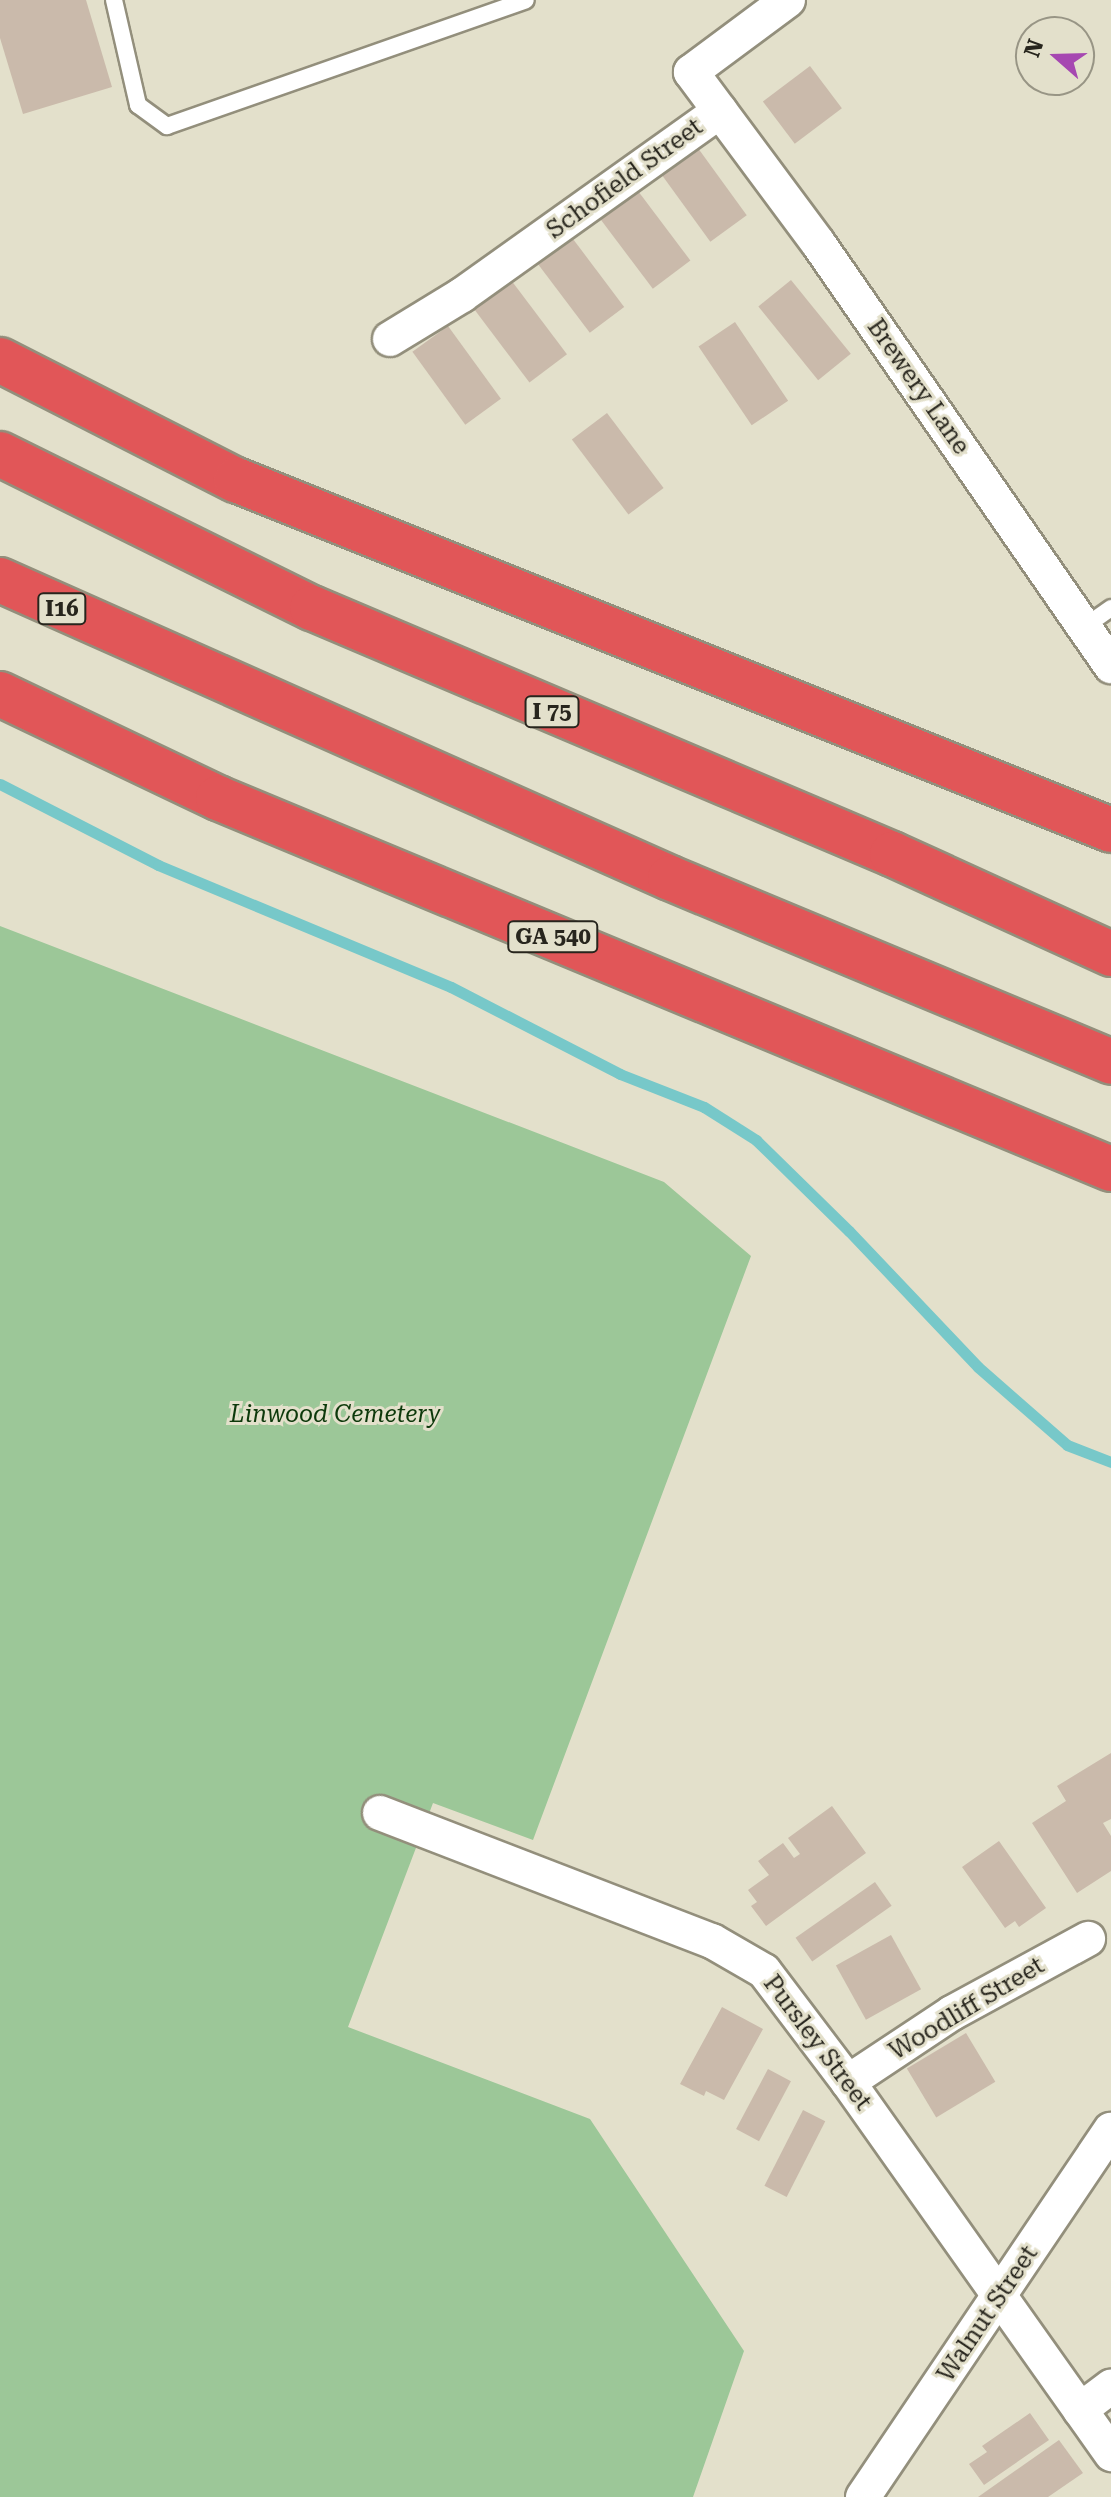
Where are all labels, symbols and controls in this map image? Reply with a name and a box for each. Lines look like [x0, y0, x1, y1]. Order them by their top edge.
north arrow [1015, 16, 1095, 96]
text: N [1019, 36, 1048, 61]
street label: Schofield Street [541, 113, 709, 245]
street label: Brewery Lane [861, 314, 975, 460]
road number: I16 [36, 591, 88, 627]
road number: I 75 [524, 694, 580, 730]
road number: GA 540 [507, 919, 599, 955]
park label: Linwood Cemetery [230, 1401, 440, 1429]
street label: Woodliff Street [884, 1951, 1050, 2067]
street label: Pursley Street [757, 1970, 877, 2116]
street label: Walnut Street [932, 2241, 1044, 2387]

